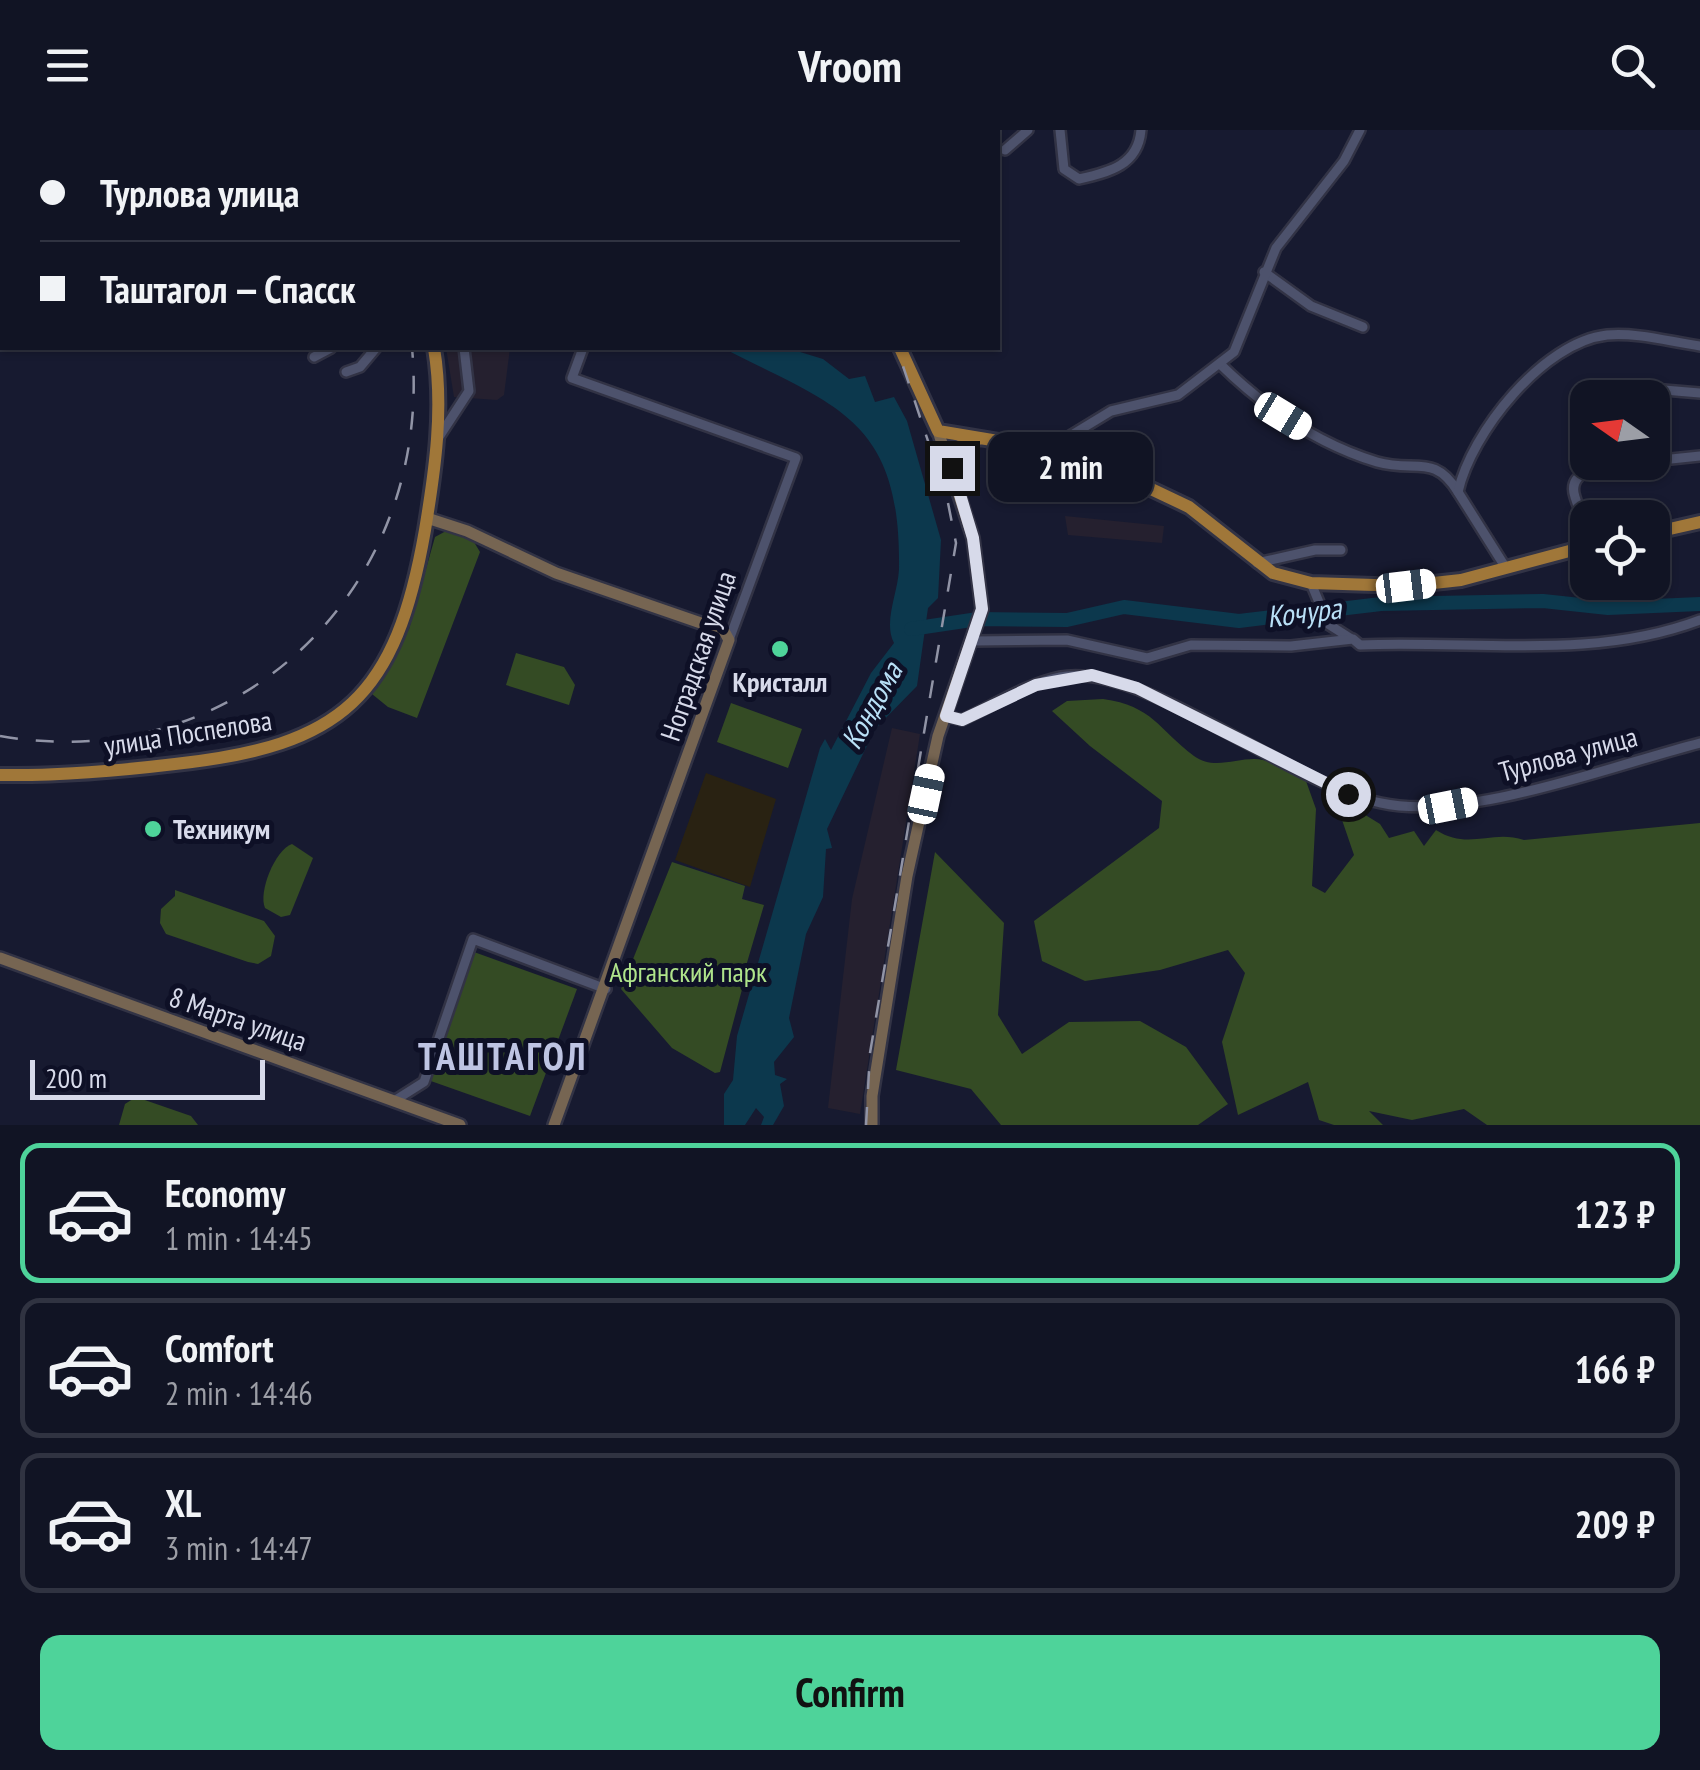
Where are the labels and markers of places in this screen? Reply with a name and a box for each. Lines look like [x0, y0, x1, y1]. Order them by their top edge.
marker: Кристалл [769, 638, 791, 660]
place label: Кристалл [733, 663, 827, 700]
place label: Техникум [173, 810, 270, 847]
marker: Техникум [142, 818, 164, 840]

